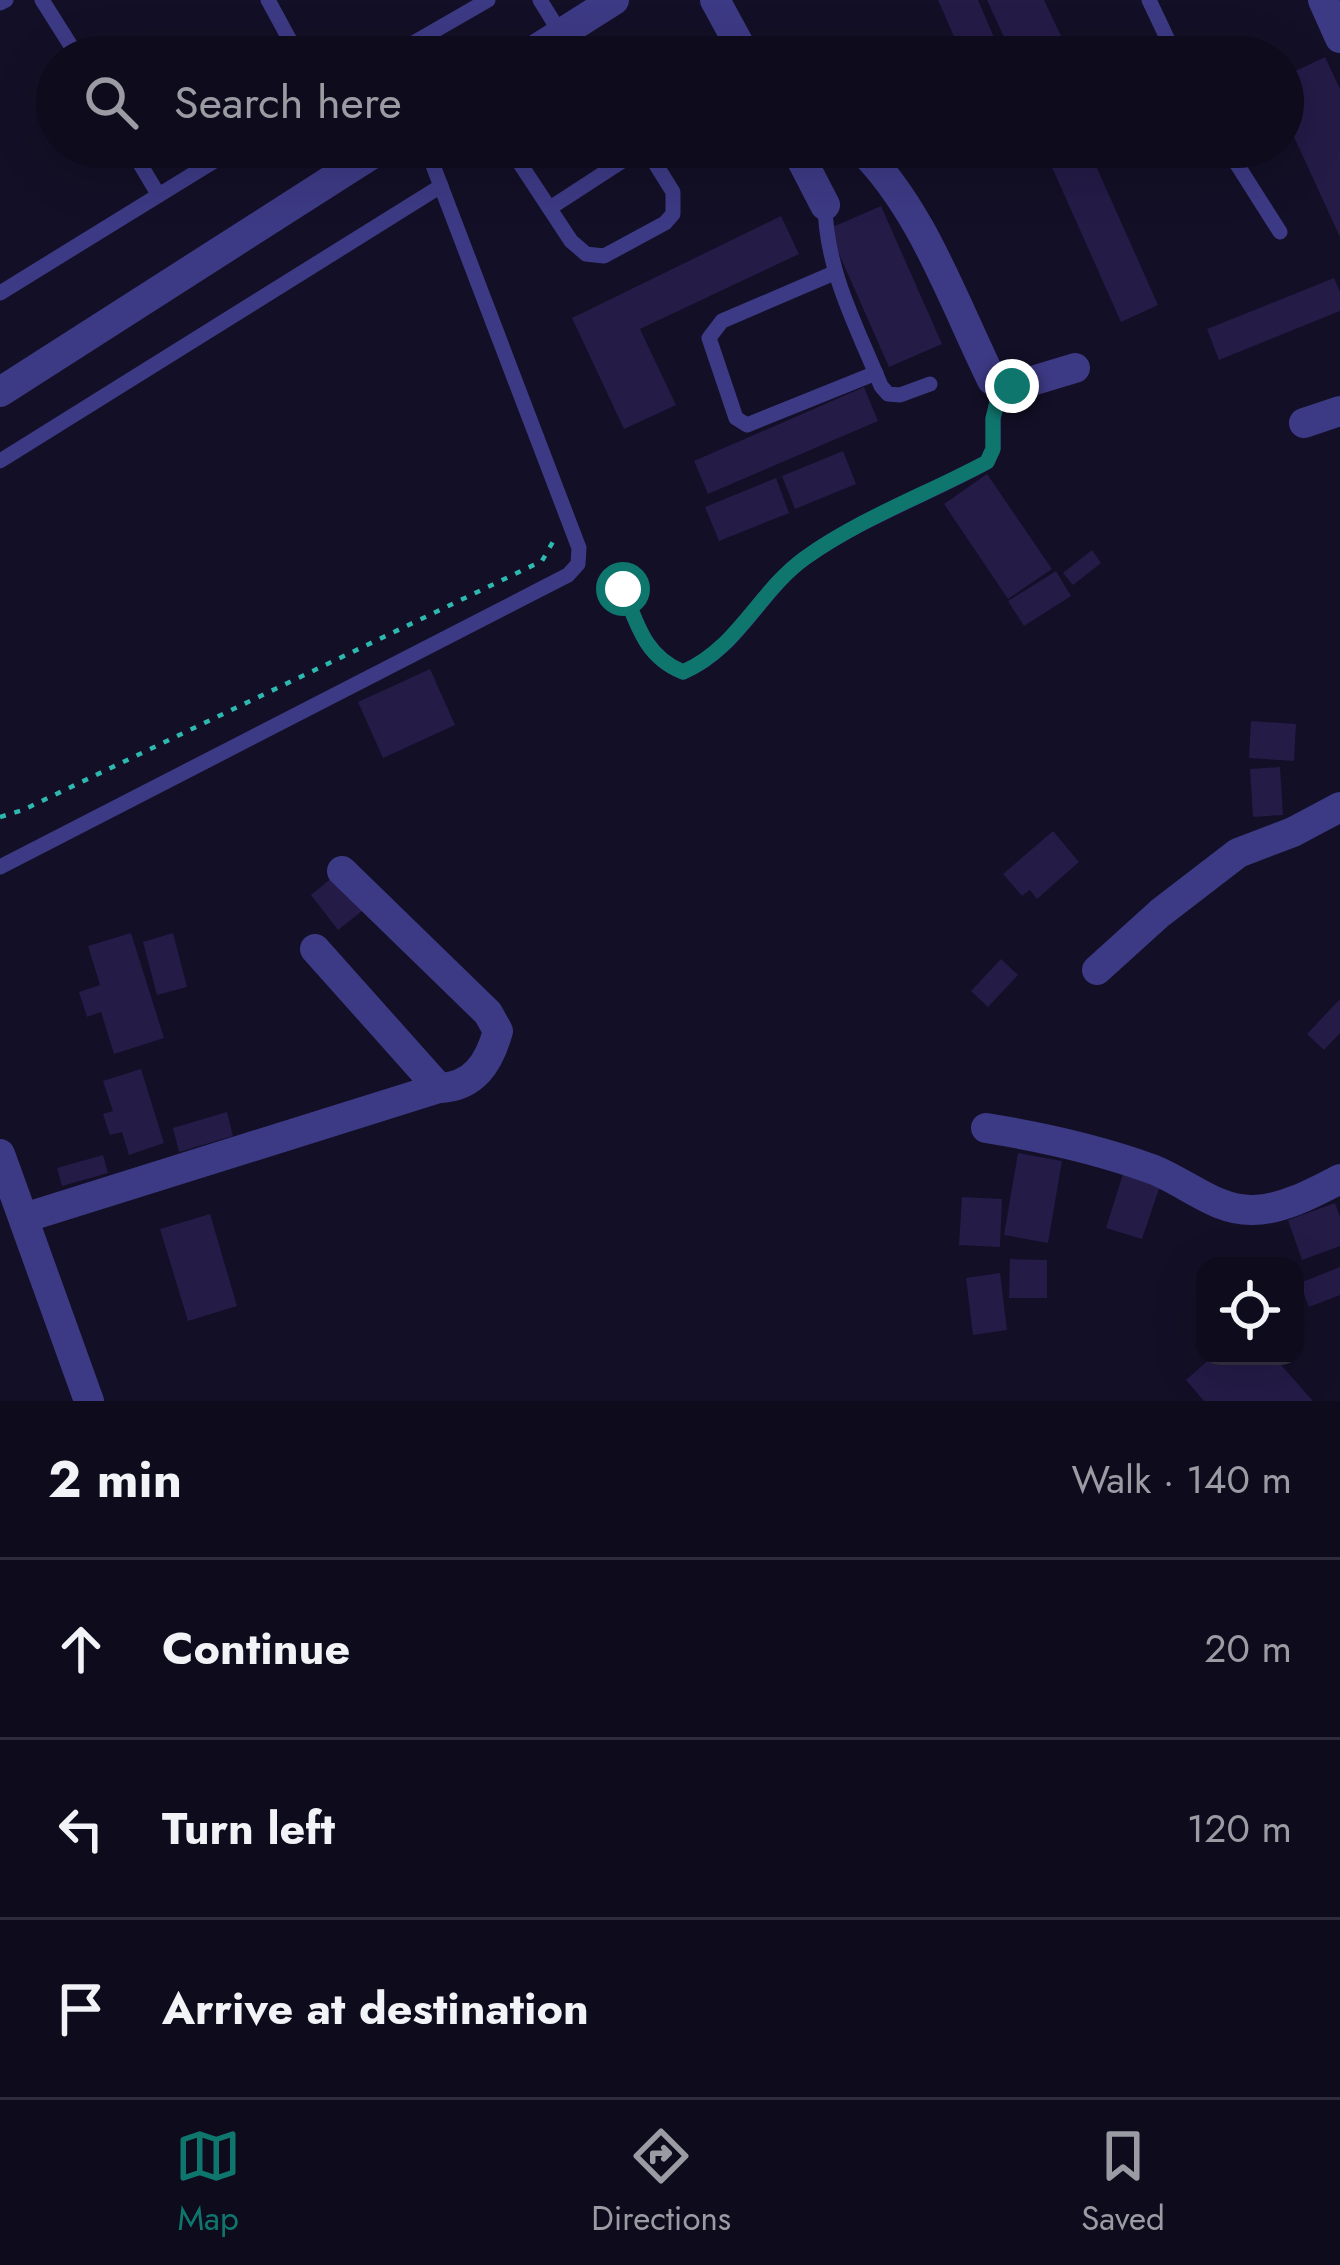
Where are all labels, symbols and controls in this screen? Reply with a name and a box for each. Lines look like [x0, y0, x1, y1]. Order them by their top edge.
search box [36, 36, 1304, 168]
icon: search [78, 69, 144, 135]
text: Search here [174, 70, 402, 135]
route end [985, 359, 1039, 413]
route start [596, 562, 650, 616]
map controls [1196, 1257, 1304, 1365]
button: locate [1196, 1257, 1304, 1365]
text: 2 min [48, 1442, 182, 1516]
text: Walk · 140 m [1071, 1451, 1292, 1508]
icon: ahead [48, 1616, 114, 1682]
text: Continue [162, 1616, 350, 1681]
text: 20 m [1204, 1620, 1292, 1677]
icon: left [48, 1796, 114, 1862]
text: Turn left [162, 1796, 335, 1861]
text: 120 m [1187, 1800, 1292, 1857]
icon: arrive [48, 1976, 114, 2042]
text: Arrive at destination [162, 1976, 589, 2041]
tab: Map [175, 2123, 241, 2242]
tab: Directions [591, 2123, 731, 2242]
tab: Saved [1081, 2123, 1165, 2242]

